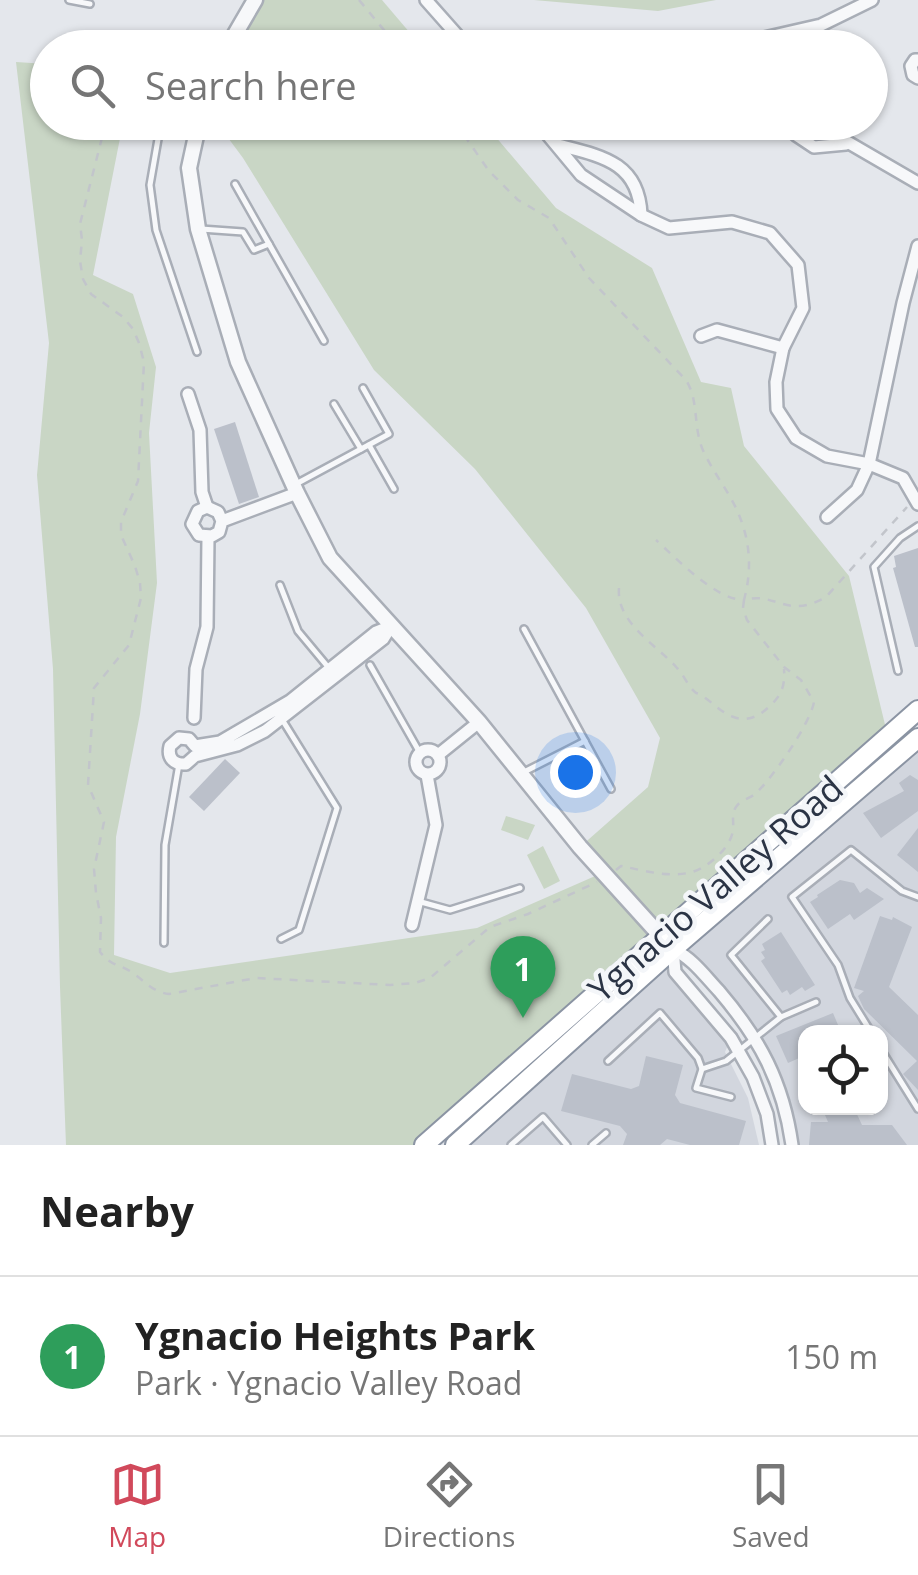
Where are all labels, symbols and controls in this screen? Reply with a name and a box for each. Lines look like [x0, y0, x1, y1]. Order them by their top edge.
search box [30, 30, 888, 140]
icon: search [65, 58, 120, 113]
text: Search here [145, 59, 357, 111]
your location [550, 747, 601, 798]
street label: Ygnacio Valley Road [578, 764, 852, 1012]
pin: 1 [490, 936, 556, 1018]
map controls [798, 1025, 888, 1115]
button: locate [798, 1025, 888, 1115]
text: Nearby [40, 1182, 194, 1239]
text: Ygnacio Heights Park [135, 1309, 535, 1361]
text: 1 [63, 1335, 82, 1378]
text: 150 m [785, 1335, 878, 1378]
text: Park · Ygnacio Valley Road [135, 1361, 522, 1404]
tab: Map [108, 1457, 166, 1555]
tab: Directions [383, 1457, 515, 1555]
tab: Saved [732, 1457, 810, 1555]

